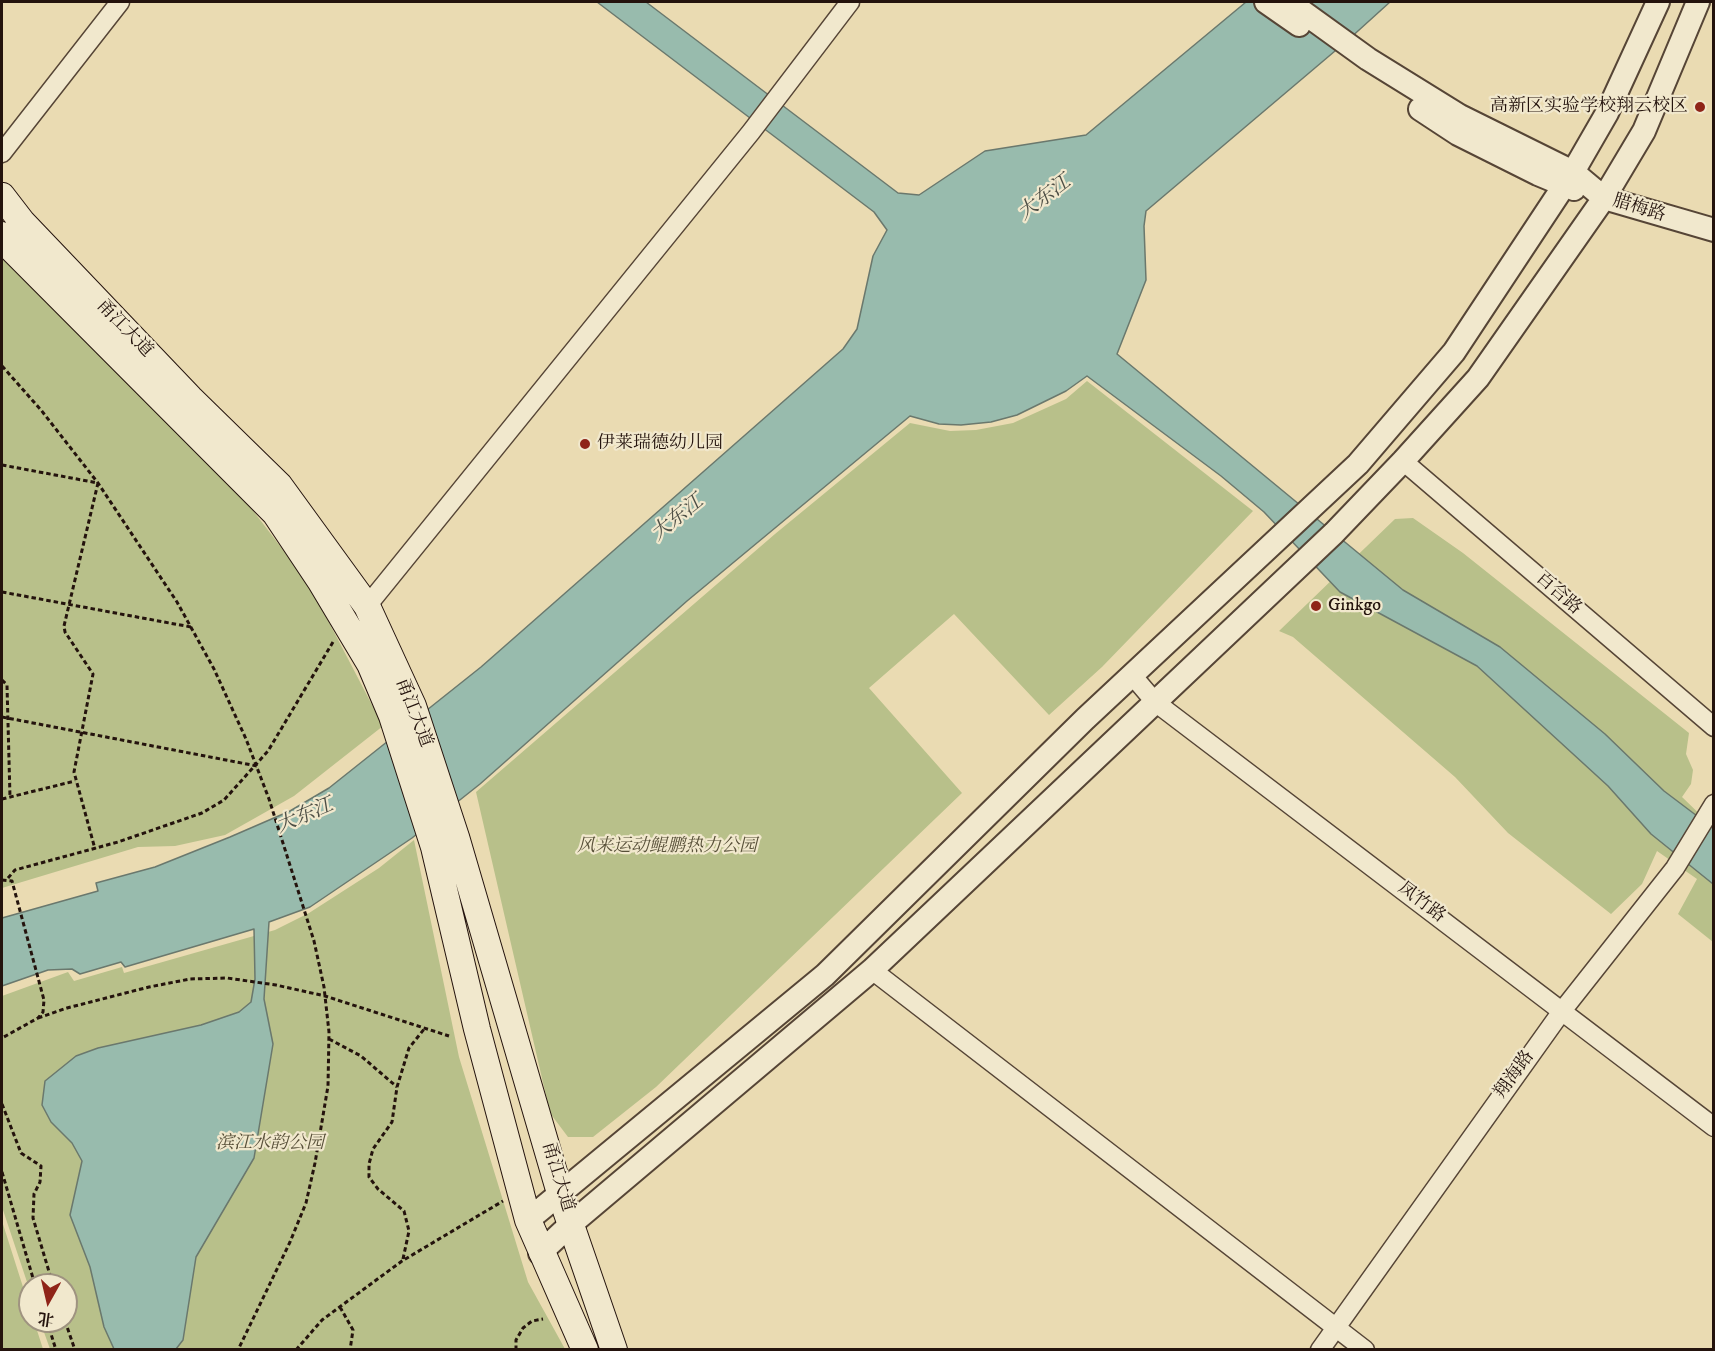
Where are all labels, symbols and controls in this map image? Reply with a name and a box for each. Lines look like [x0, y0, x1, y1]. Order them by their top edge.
place label: 高新区实验学校翔云校区 [1490, 96, 1688, 118]
marker: 高新区实验学校翔云校区 [1693, 100, 1707, 114]
water label: 大东江 [1014, 171, 1076, 227]
street label: 腊梅路 [1610, 191, 1668, 227]
street label: 甬江大道 [91, 296, 157, 362]
place label: 伊莱瑞德幼儿园 [597, 433, 723, 455]
marker: 伊莱瑞德幼儿园 [578, 437, 592, 451]
water label: 大东江 [647, 491, 709, 547]
street label: 百合路 [1531, 568, 1585, 620]
place label: Ginkgo [1328, 595, 1381, 617]
marker: Ginkgo [1309, 599, 1323, 613]
street label: 甬江大道 [390, 676, 436, 750]
water label: 大东江 [273, 794, 337, 840]
park label: 风来运动鲲鹏热力公园 [577, 836, 757, 858]
street label: 凤竹路 [1393, 878, 1449, 928]
street label: 翔海路 [1490, 1047, 1540, 1103]
park label: 滨江水韵公园 [216, 1133, 324, 1155]
street label: 甬江大道 [536, 1139, 578, 1215]
north arrow [18, 1273, 78, 1333]
text: 北 [36, 1308, 55, 1330]

